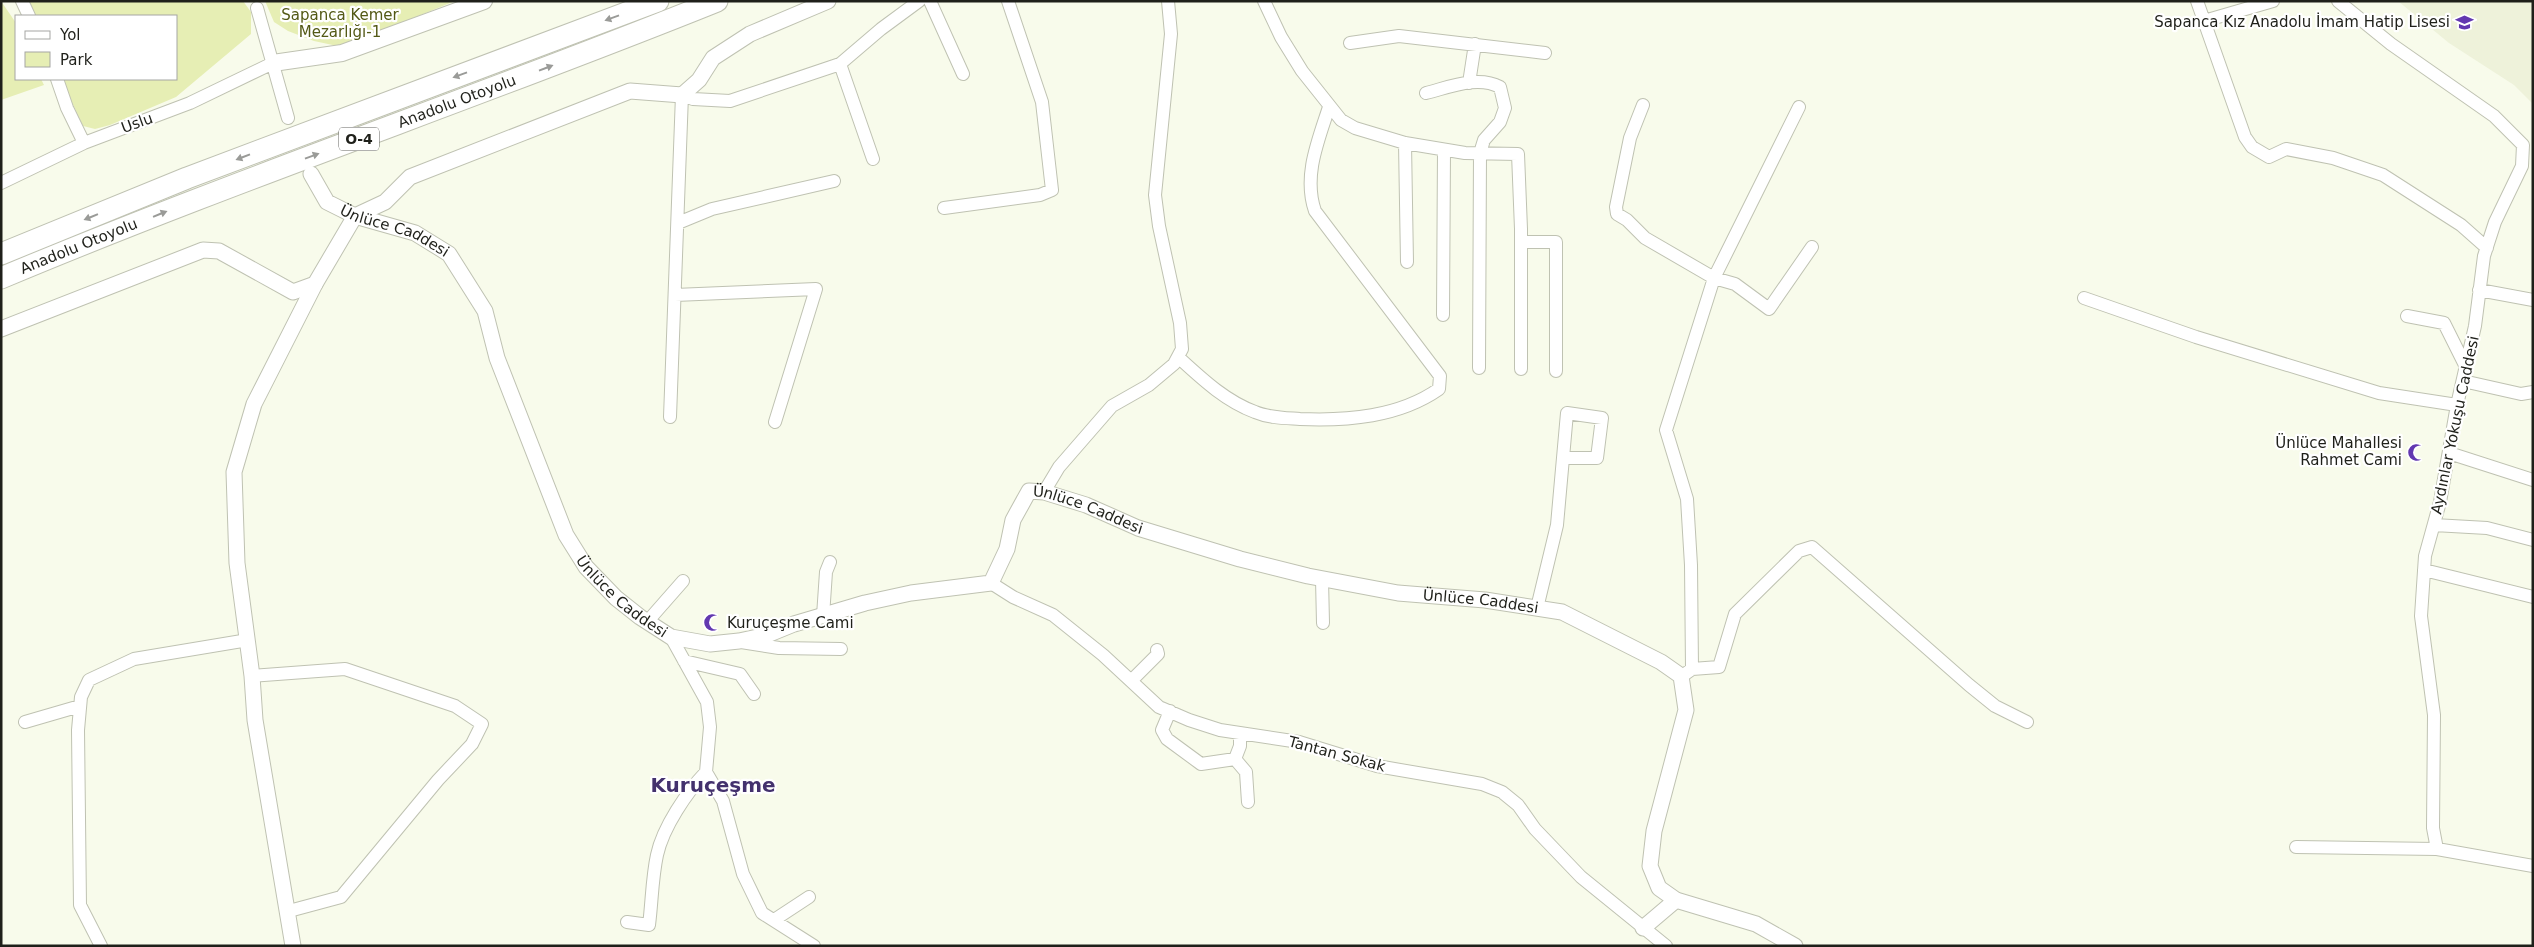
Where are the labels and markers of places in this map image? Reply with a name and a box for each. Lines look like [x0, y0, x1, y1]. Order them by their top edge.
place label: Sapanca Kız Anadolu İmam Hatip Lisesi [2154, 12, 2450, 31]
school or university icon: Sapanca Kız Anadolu İmam Hatip Lisesi [2454, 12, 2474, 32]
place label: Ünlüce Mahallesi Rahmet Cami [2275, 433, 2402, 469]
mosque icon: Ünlüce Mahallesi Rahmet Cami [2406, 442, 2426, 462]
mosque icon: Kuruçeşme Cami [703, 613, 723, 633]
place label: Kuruçeşme Cami [727, 614, 854, 632]

